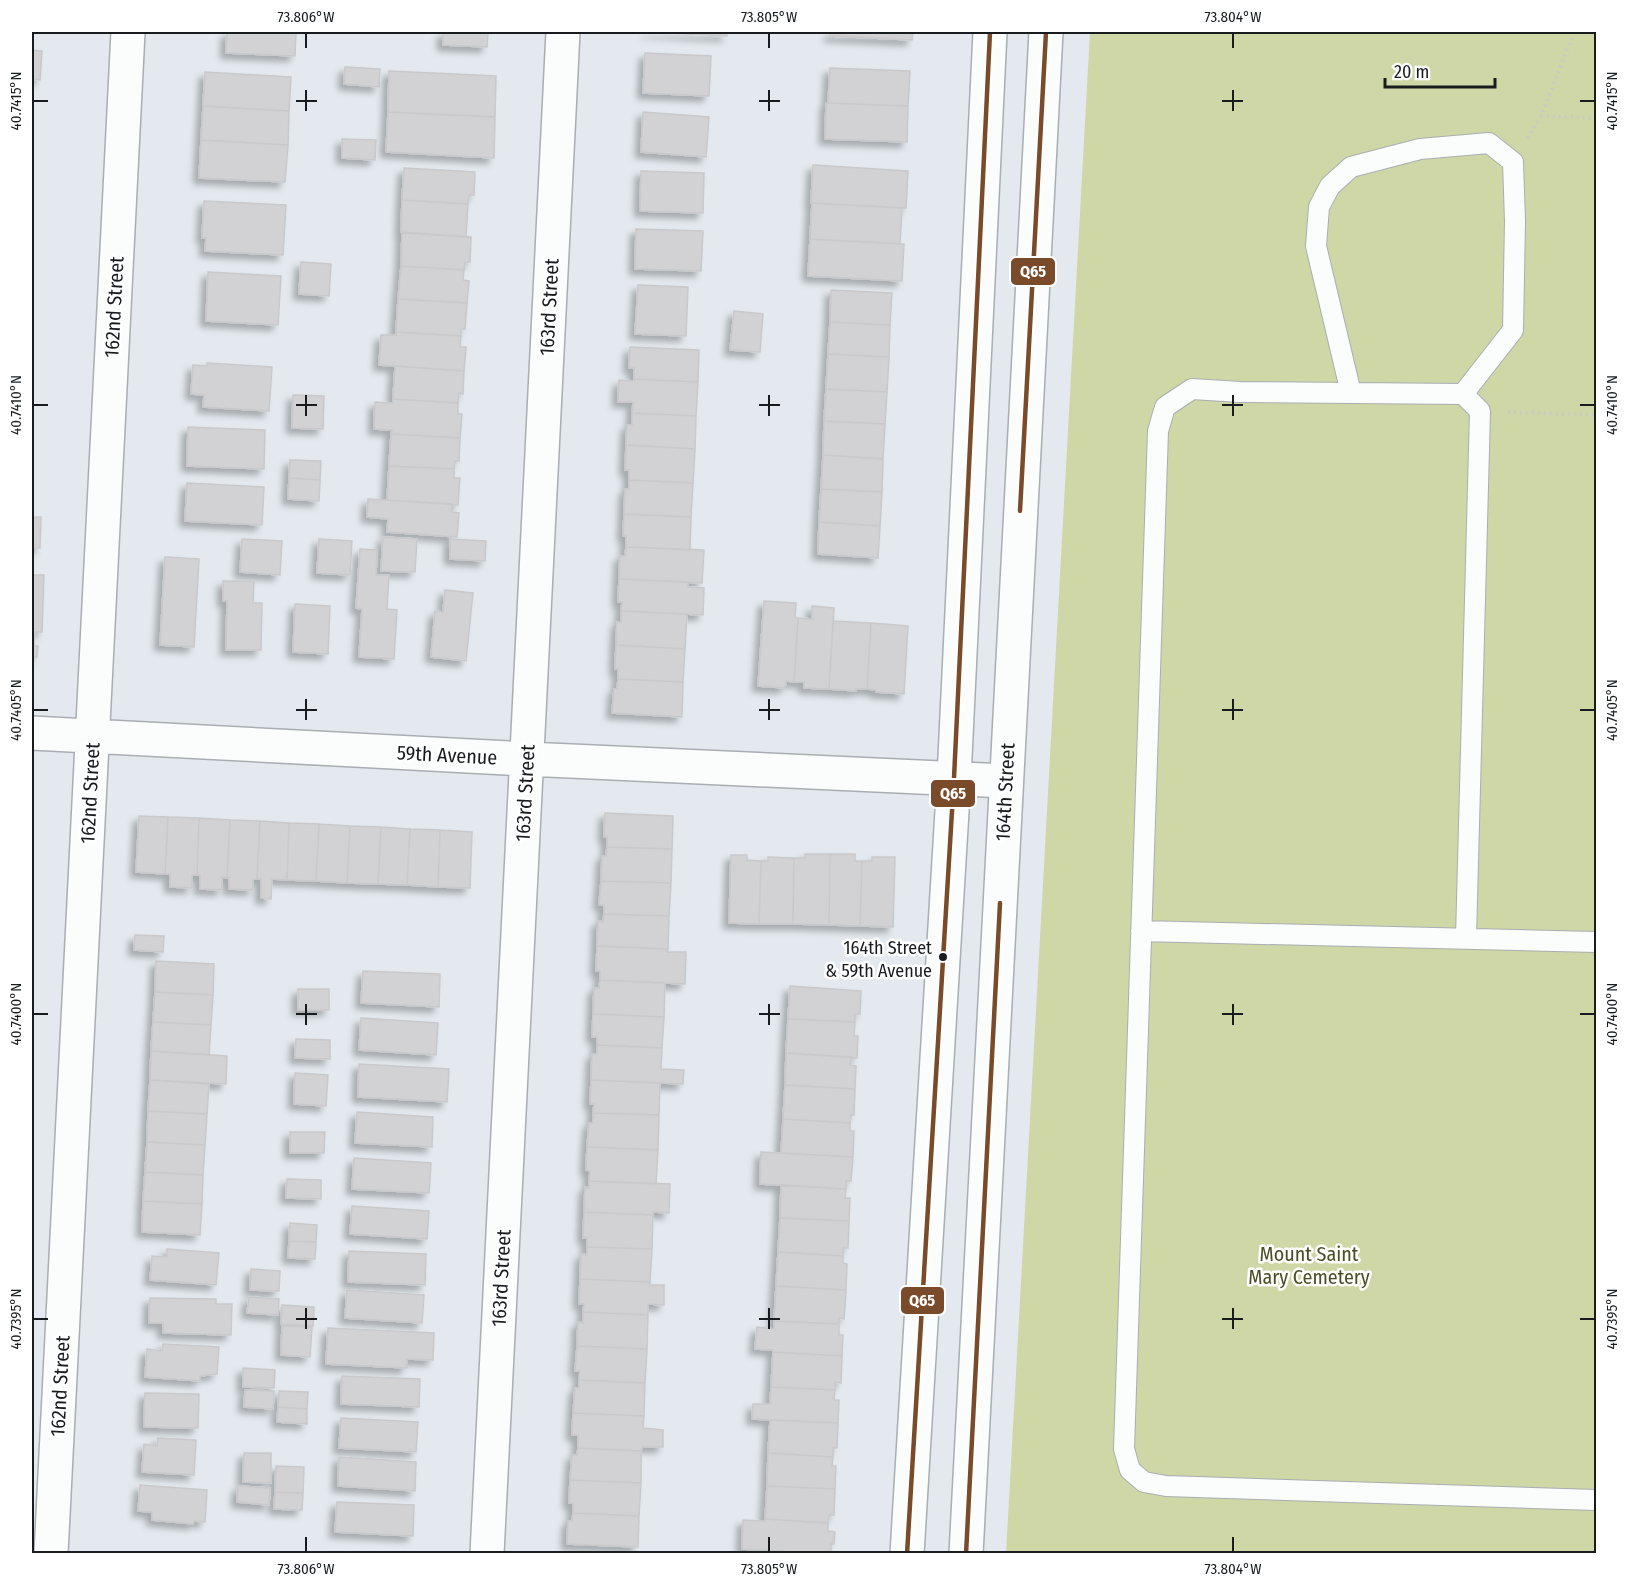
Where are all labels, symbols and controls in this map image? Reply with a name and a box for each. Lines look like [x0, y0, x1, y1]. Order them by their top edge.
text: 73.806°W [278, 8, 334, 26]
text: 73.805°W [741, 8, 797, 26]
text: 73.804°W [1205, 8, 1261, 26]
scale bar [1385, 51, 1494, 89]
text: 20 m [1394, 61, 1429, 83]
text: 40.7415°N [7, 71, 25, 131]
text: 40.7415°N [1603, 71, 1621, 131]
street label: 162nd Street [99, 255, 129, 358]
street label: 163rd Street [534, 257, 564, 356]
line badge: Q65 [1010, 257, 1056, 286]
text: Q65 [1020, 262, 1046, 281]
text: 40.7410°N [7, 375, 25, 435]
text: 40.7410°N [1603, 375, 1621, 435]
text: 40.7405°N [7, 679, 25, 741]
text: 40.7405°N [1603, 679, 1621, 741]
street label: 59th Avenue [396, 740, 498, 770]
street label: 162nd Street [75, 741, 105, 844]
street label: 164th Street [990, 742, 1020, 842]
street label: 163rd Street [510, 743, 540, 842]
line badge: Q65 [930, 779, 976, 808]
text: Q65 [940, 784, 966, 803]
place label: 164th Street & 59th Avenue [825, 937, 932, 982]
marker: 164th Street & 59th Avenue [937, 951, 949, 963]
text: 40.7400°N [7, 983, 25, 1045]
text: 40.7400°N [1603, 983, 1621, 1045]
street label: 163rd Street [486, 1228, 516, 1327]
park label: Mount Saint Mary Cemetery [1248, 1242, 1370, 1289]
line badge: Q65 [900, 1286, 945, 1315]
text: 40.7395°N [7, 1289, 25, 1350]
text: 40.7395°N [1603, 1289, 1621, 1350]
text: Q65 [909, 1291, 935, 1310]
street label: 162nd Street [45, 1334, 75, 1437]
text: 73.806°W [278, 1560, 334, 1578]
text: 73.805°W [741, 1560, 797, 1578]
text: 73.804°W [1205, 1560, 1261, 1578]

